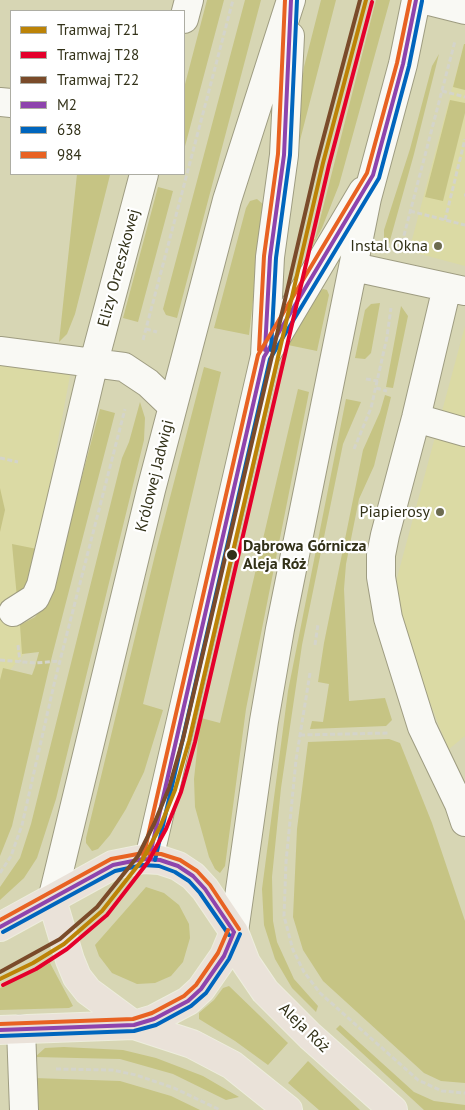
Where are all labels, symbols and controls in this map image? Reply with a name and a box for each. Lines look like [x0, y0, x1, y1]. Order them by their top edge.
legend [10, 10, 185, 175]
text: Tramwaj T21 [57, 20, 139, 39]
text: Tramwaj T28 [57, 45, 139, 64]
text: Tramwaj T22 [57, 70, 139, 89]
text: M2 [57, 95, 77, 114]
text: 638 [57, 120, 82, 139]
text: 984 [57, 145, 82, 164]
street label: Elizy Orzeszkowej [94, 207, 144, 329]
place label: Instal Okna [350, 236, 428, 256]
marker: Instal Okna [432, 240, 444, 252]
street label: Królowej Jadwigi [132, 418, 178, 534]
place label: Piapierosy [360, 502, 430, 522]
marker: Piapierosy [434, 506, 446, 518]
place label: Dąbrowa Górnicza Aleja Róż [243, 536, 366, 574]
marker: Dąbrowa Górnicza Aleja Róż [225, 548, 239, 562]
street label: Aleja Róż [275, 999, 333, 1057]

